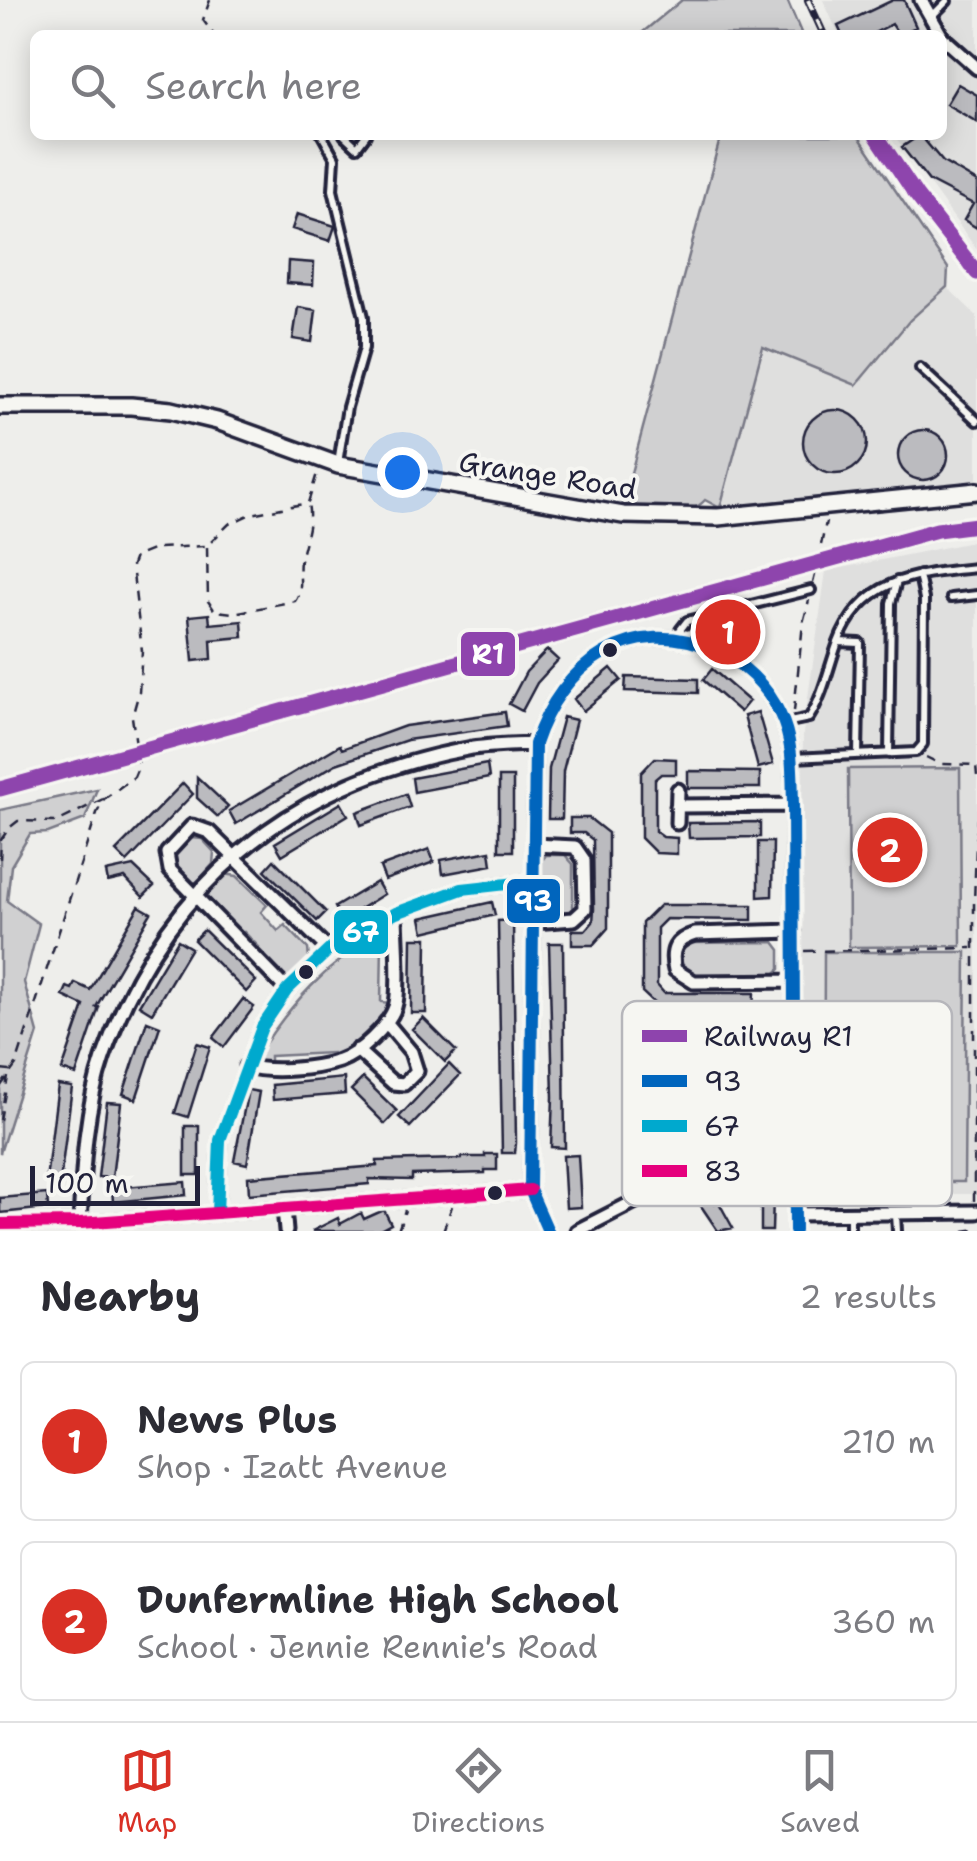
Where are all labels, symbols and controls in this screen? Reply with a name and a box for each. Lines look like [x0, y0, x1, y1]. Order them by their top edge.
search box [30, 30, 947, 140]
icon: search [65, 58, 120, 113]
text: Search here [145, 60, 362, 111]
street label: Grange Road [456, 442, 640, 508]
your location [377, 447, 428, 498]
pin: 1 [696, 594, 760, 670]
line badge: R1 [459, 630, 517, 678]
text: R1 [472, 635, 504, 673]
unlabelled marker [600, 640, 620, 660]
pin: 2 [858, 812, 922, 888]
line badge: 93 [505, 877, 562, 925]
text: 93 [514, 882, 552, 920]
line badge: 67 [332, 908, 390, 956]
text: 67 [342, 913, 380, 951]
unlabelled marker [296, 962, 316, 982]
legend [622, 1001, 952, 1206]
text: Railway R1 [704, 1017, 853, 1055]
text: 93 [704, 1062, 742, 1100]
text: 67 [704, 1107, 740, 1145]
text: 83 [704, 1152, 742, 1190]
scale bar [30, 1161, 200, 1206]
text: 100 m [45, 1164, 129, 1202]
unlabelled marker [485, 1183, 505, 1203]
text: Nearby [40, 1268, 200, 1324]
text: 2 results [800, 1275, 937, 1318]
text: News Plus [137, 1394, 337, 1445]
text: 1 [67, 1420, 82, 1463]
text: 210 m [841, 1420, 935, 1463]
text: Shop · Izatt Avenue [137, 1445, 448, 1488]
text: Dunfermline High School [137, 1574, 619, 1625]
text: 2 [63, 1600, 86, 1643]
text: 360 m [831, 1600, 935, 1643]
text: School · Jennie Rennie's Road [137, 1625, 598, 1668]
tab: Map [117, 1743, 177, 1841]
tab: Directions [412, 1743, 545, 1841]
tab: Saved [780, 1743, 860, 1841]

